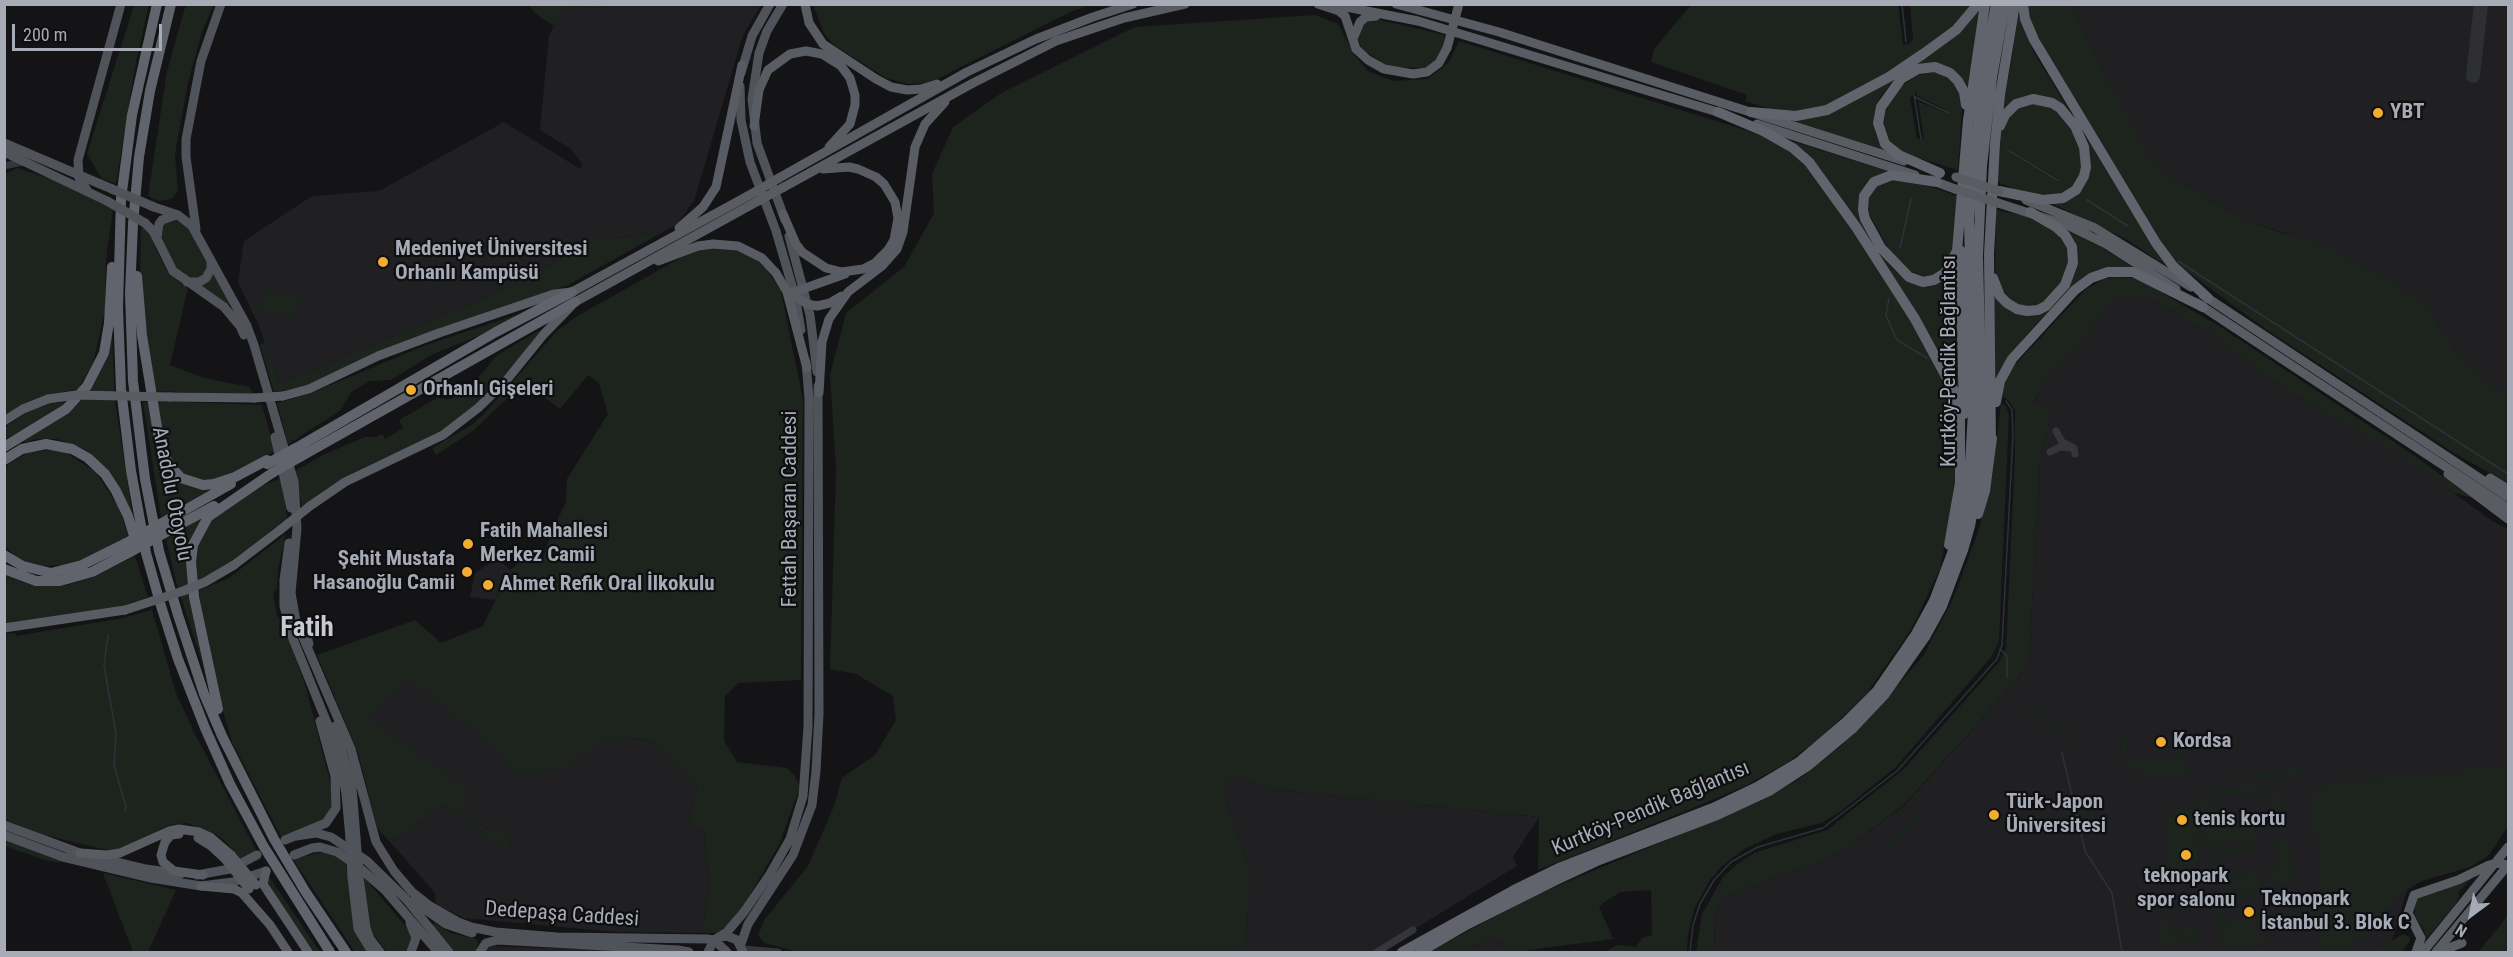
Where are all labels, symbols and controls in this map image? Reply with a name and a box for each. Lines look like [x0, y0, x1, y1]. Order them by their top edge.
scale bar [15, 12, 165, 50]
text: 200 m [23, 24, 67, 45]
place label: YBT [2390, 100, 2424, 126]
marker: YBT [2371, 106, 2385, 120]
place label: Medeniyet Üniversitesi Orhanlı Kampüsü [395, 237, 588, 287]
marker: Medeniyet Üniversitesi Orhanlı Kampüsü [376, 255, 390, 269]
street label: Kurtköy-Pendik Bağlantısı [1937, 255, 1963, 467]
place label: Orhanlı Gişeleri [423, 377, 554, 403]
marker: Orhanlı Gişeleri [404, 383, 418, 397]
street label: Fettah Başaran Caddesi [778, 411, 804, 607]
street label: Anadolu Otoyolu [146, 425, 196, 563]
place label: Fatih Mahallesi Merkez Camii [480, 519, 608, 569]
marker: Fatih Mahallesi Merkez Camii [461, 537, 475, 551]
place label: Şehit Mustafa Hasanoğlu Camii [313, 547, 455, 597]
marker: Şehit Mustafa Hasanoğlu Camii [460, 565, 474, 579]
place label: Ahmet Refik Oral İlkokulu [500, 572, 715, 598]
marker: Ahmet Refik Oral İlkokulu [481, 578, 495, 592]
district label: Fatih [280, 613, 334, 645]
place label: Kordsa [2173, 729, 2231, 755]
marker: Kordsa [2154, 735, 2168, 749]
street label: Kurtköy-Pendik Bağlantısı [1549, 756, 1753, 862]
place label: Türk-Japon Üniversitesi [2006, 790, 2106, 840]
place label: tenis kortu [2194, 807, 2285, 833]
marker: Türk-Japon Üniversitesi [1987, 808, 2001, 822]
marker: tenis kortu [2175, 813, 2189, 827]
marker: teknopark spor salonu [2179, 848, 2193, 862]
place label: teknopark spor salonu [2137, 864, 2235, 914]
north arrow [2441, 885, 2501, 945]
place label: Teknopark İstanbul 3. Blok C [2261, 887, 2410, 937]
street label: Dedepaşa Caddesi [484, 897, 640, 933]
marker: Teknopark İstanbul 3. Blok C [2242, 905, 2256, 919]
text: N [2452, 920, 2470, 941]

